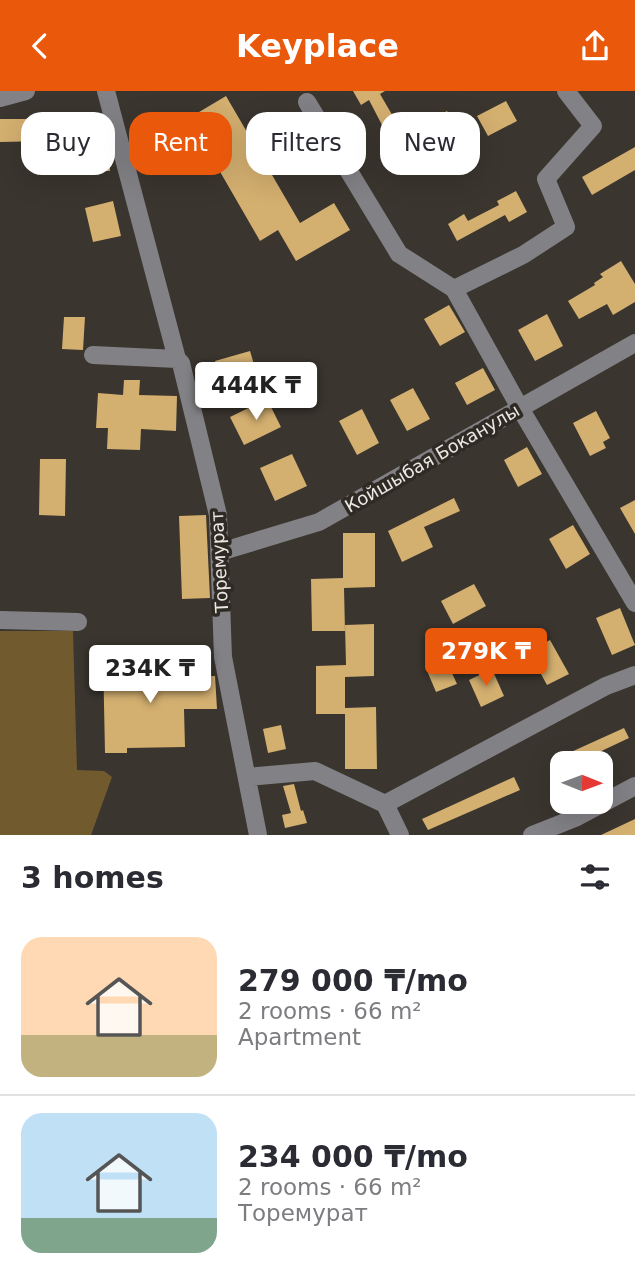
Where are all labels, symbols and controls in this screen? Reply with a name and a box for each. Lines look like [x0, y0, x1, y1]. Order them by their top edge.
icon: back [21, 27, 59, 65]
text: Keyplace [236, 27, 399, 65]
icon: share [576, 27, 614, 65]
chip: Buy [21, 112, 115, 175]
chip: Rent [129, 112, 232, 175]
chip: Filters [246, 112, 366, 175]
chip: New [380, 112, 480, 175]
pin: 444K ₸ [199, 363, 313, 422]
text: 444K ₸ [211, 372, 301, 398]
street label: Койшыбая Боканулы [341, 399, 523, 517]
street label: Торемурат [206, 511, 232, 614]
pin: 279K ₸ [429, 629, 543, 688]
text: 279K ₸ [441, 638, 531, 664]
pin: 234K ₸ [93, 645, 207, 705]
text: 234K ₸ [105, 655, 195, 681]
north arrow [550, 751, 612, 814]
map controls [550, 751, 613, 814]
icon: filters [576, 858, 614, 896]
text: 3 homes [21, 860, 164, 895]
text: 279 000 ₸/mo [238, 963, 468, 998]
icon: home [77, 965, 161, 1049]
text: 2 rooms · 66 m² [238, 998, 422, 1024]
text: Apartment [238, 1024, 361, 1050]
text: 234 000 ₸/mo [238, 1139, 468, 1174]
icon: home [77, 1141, 161, 1225]
text: 2 rooms · 66 m² [238, 1174, 422, 1200]
text: Торемурат [238, 1200, 368, 1226]

